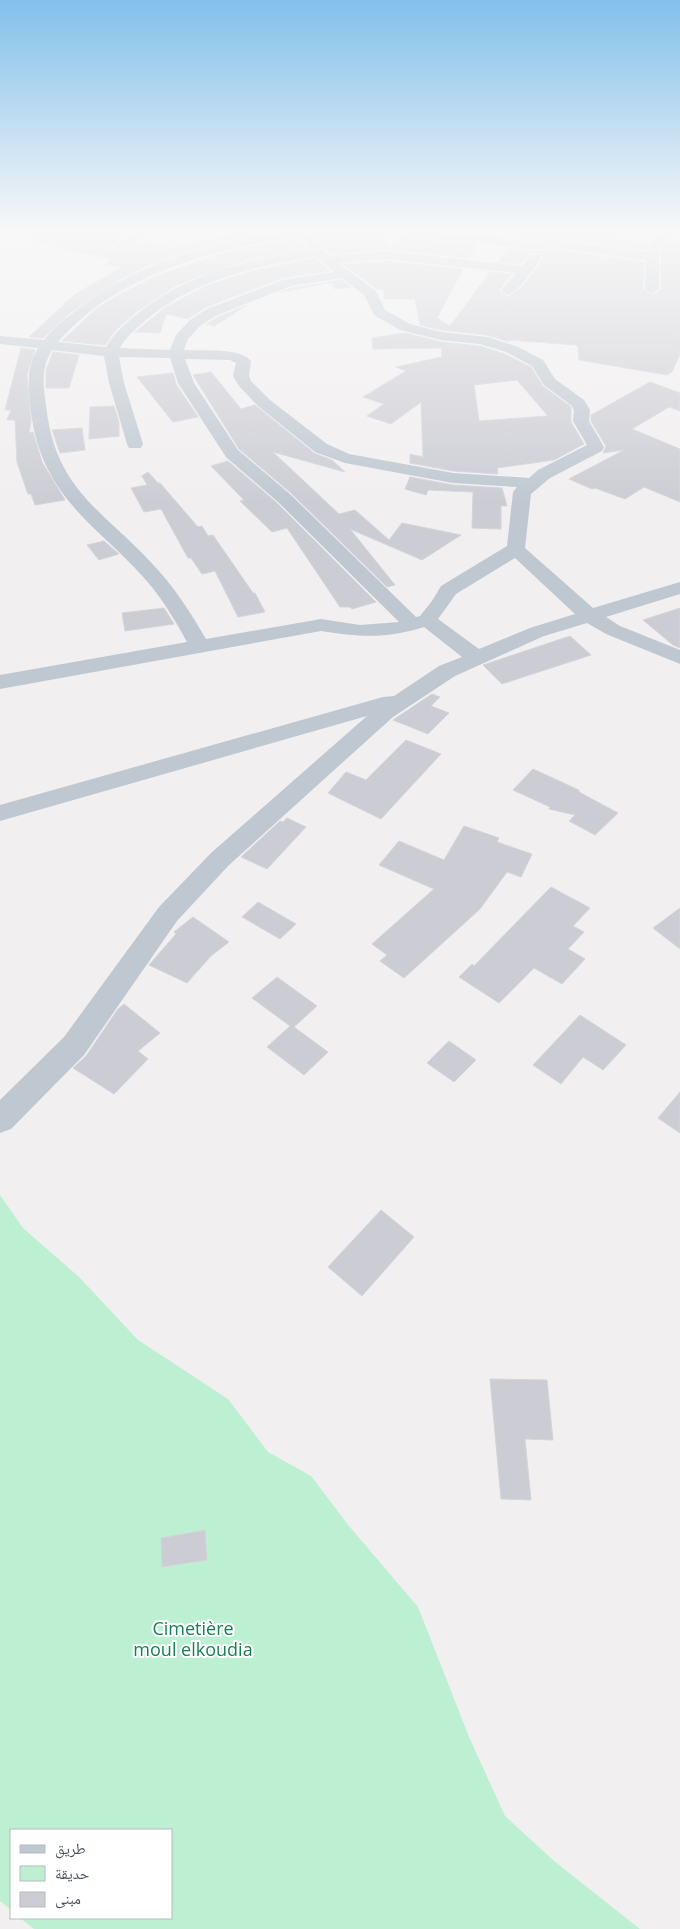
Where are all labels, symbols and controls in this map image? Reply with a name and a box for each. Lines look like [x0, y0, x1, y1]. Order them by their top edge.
park label: Cimetière moul elkoudia [133, 1616, 253, 1661]
legend [10, 1829, 172, 1919]
text: طريق [55, 1838, 86, 1859]
text: حديقة [55, 1863, 90, 1883]
text: مبنى [55, 1888, 81, 1909]

